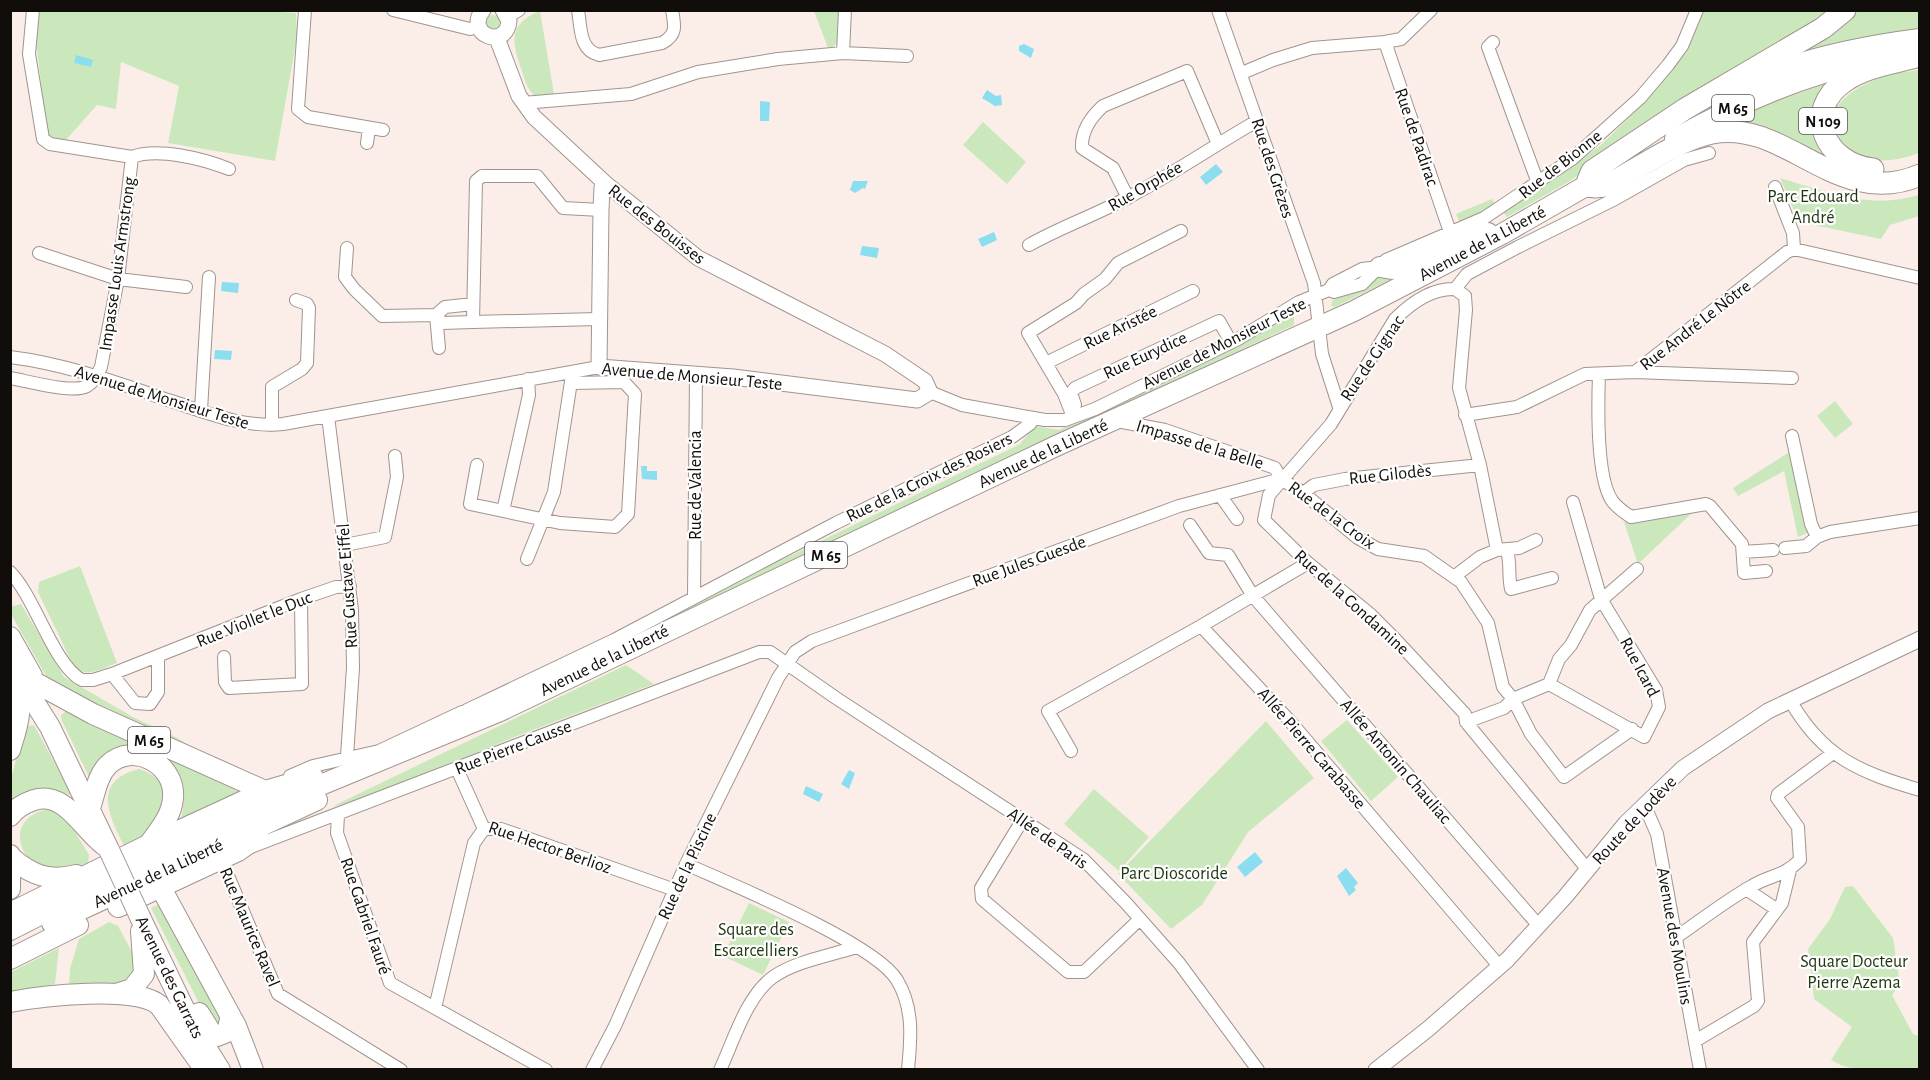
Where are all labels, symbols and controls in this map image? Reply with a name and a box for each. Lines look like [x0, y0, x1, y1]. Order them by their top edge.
street label: Rue de Padirac [1391, 86, 1441, 189]
road number: M 65 [1712, 95, 1754, 121]
road number: N 109 [1799, 108, 1847, 134]
street label: Rue des Grèzes [1247, 116, 1297, 221]
street label: Rue de Bionne [1516, 127, 1606, 203]
street label: Rue Orphée [1105, 158, 1186, 215]
street label: Impasse Louis Armstrong [97, 176, 139, 352]
street label: Rue des Bouisses [605, 182, 708, 268]
park label: Parc Edouard André [1767, 188, 1859, 227]
street label: Avenue de la Liberté [1416, 203, 1549, 285]
street label: Rue André Le Nôtre [1637, 277, 1754, 374]
street label: Avenue de Monsieur Teste [1140, 295, 1309, 393]
street label: Rue Aristée [1081, 302, 1160, 353]
street label: Rue de Gignac [1338, 312, 1408, 405]
street label: Rue Eurydice [1101, 329, 1190, 383]
street label: Avenue de Monsieur Teste [601, 360, 783, 394]
street label: Avenue de Monsieur Teste [72, 363, 251, 433]
street label: Avenue de la Liberté [976, 416, 1111, 492]
street label: Impasse de la Belle [1134, 417, 1266, 473]
street label: Rue de Valencia [687, 430, 705, 540]
street label: Rue de la Croix des Rosiers [844, 430, 1015, 526]
street label: Rue Gilodès [1348, 462, 1432, 488]
street label: Rue de la Croix [1285, 478, 1378, 553]
street label: Rue Gustave Eiffel [335, 523, 361, 649]
street label: Rue Jules Guesde [970, 533, 1088, 591]
road number: M 65 [805, 542, 847, 568]
street label: Rue de la Condamine [1291, 547, 1412, 659]
street label: Rue Viollet le Duc [194, 589, 315, 651]
street label: Avenue de la Liberté [537, 622, 672, 700]
street label: Rue Icard [1616, 635, 1662, 700]
street label: Allée Pierre Carabasse [1254, 684, 1369, 813]
street label: Allée Antonin Chauliac [1336, 696, 1454, 827]
street label: Rue Pierre Causse [453, 717, 574, 778]
road number: M 65 [128, 727, 170, 753]
street label: Route de Lodève [1589, 773, 1680, 869]
street label: Allée de Paris [1004, 805, 1091, 873]
street label: Rue de la Piscine [655, 810, 720, 923]
street label: Rue Hector Berlioz [486, 819, 613, 877]
street label: Avenue de la Liberté [91, 836, 226, 912]
street label: Rue Gabriel Fauré [337, 855, 394, 977]
street label: Rue Maurice Ravel [216, 865, 282, 990]
park label: Parc Dioscoride [1120, 865, 1228, 883]
street label: Avenue des Moulins [1653, 866, 1695, 1006]
street label: Avenue des Garrats [132, 913, 206, 1041]
park label: Square des Escarcelliers [713, 921, 799, 960]
park label: Square Docteur Pierre Azema [1800, 953, 1908, 992]

